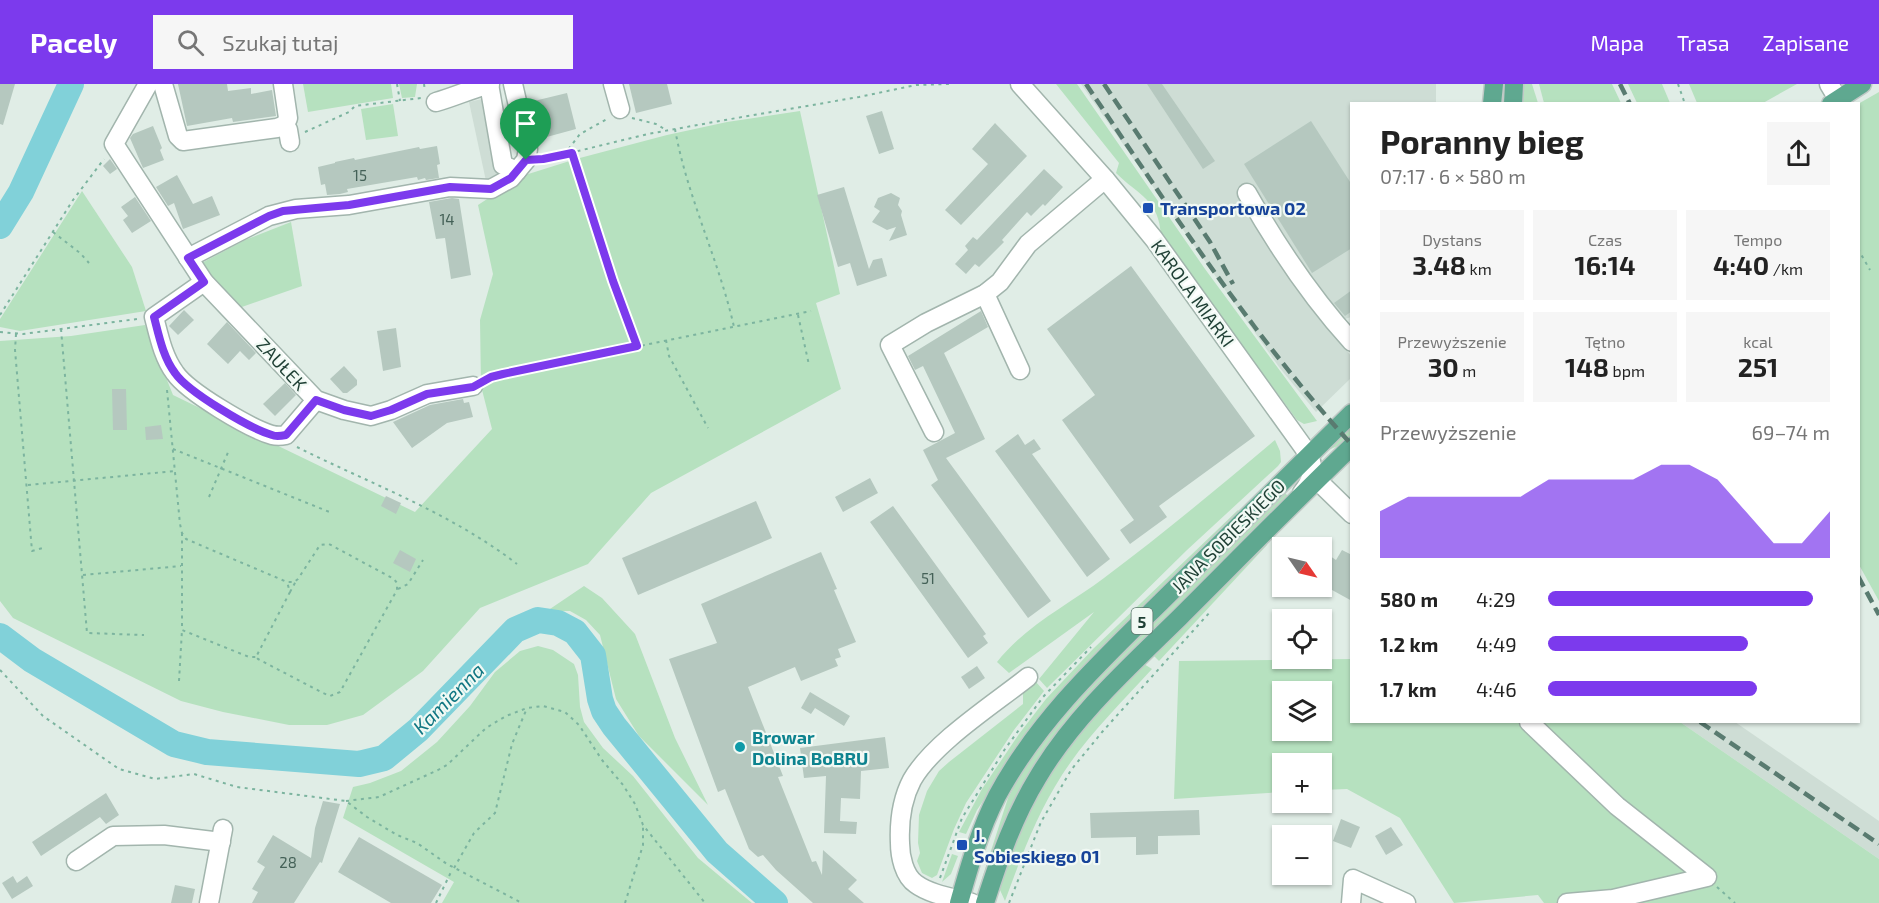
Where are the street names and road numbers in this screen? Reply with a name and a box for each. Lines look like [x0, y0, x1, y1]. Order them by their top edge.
street label: KAROLA MIARKI [1147, 235, 1239, 351]
street label: ZAUŁEK [252, 333, 312, 395]
street label: JANA SOBIESKIEGO [1167, 475, 1289, 597]
road number: 5 [1132, 608, 1152, 634]

